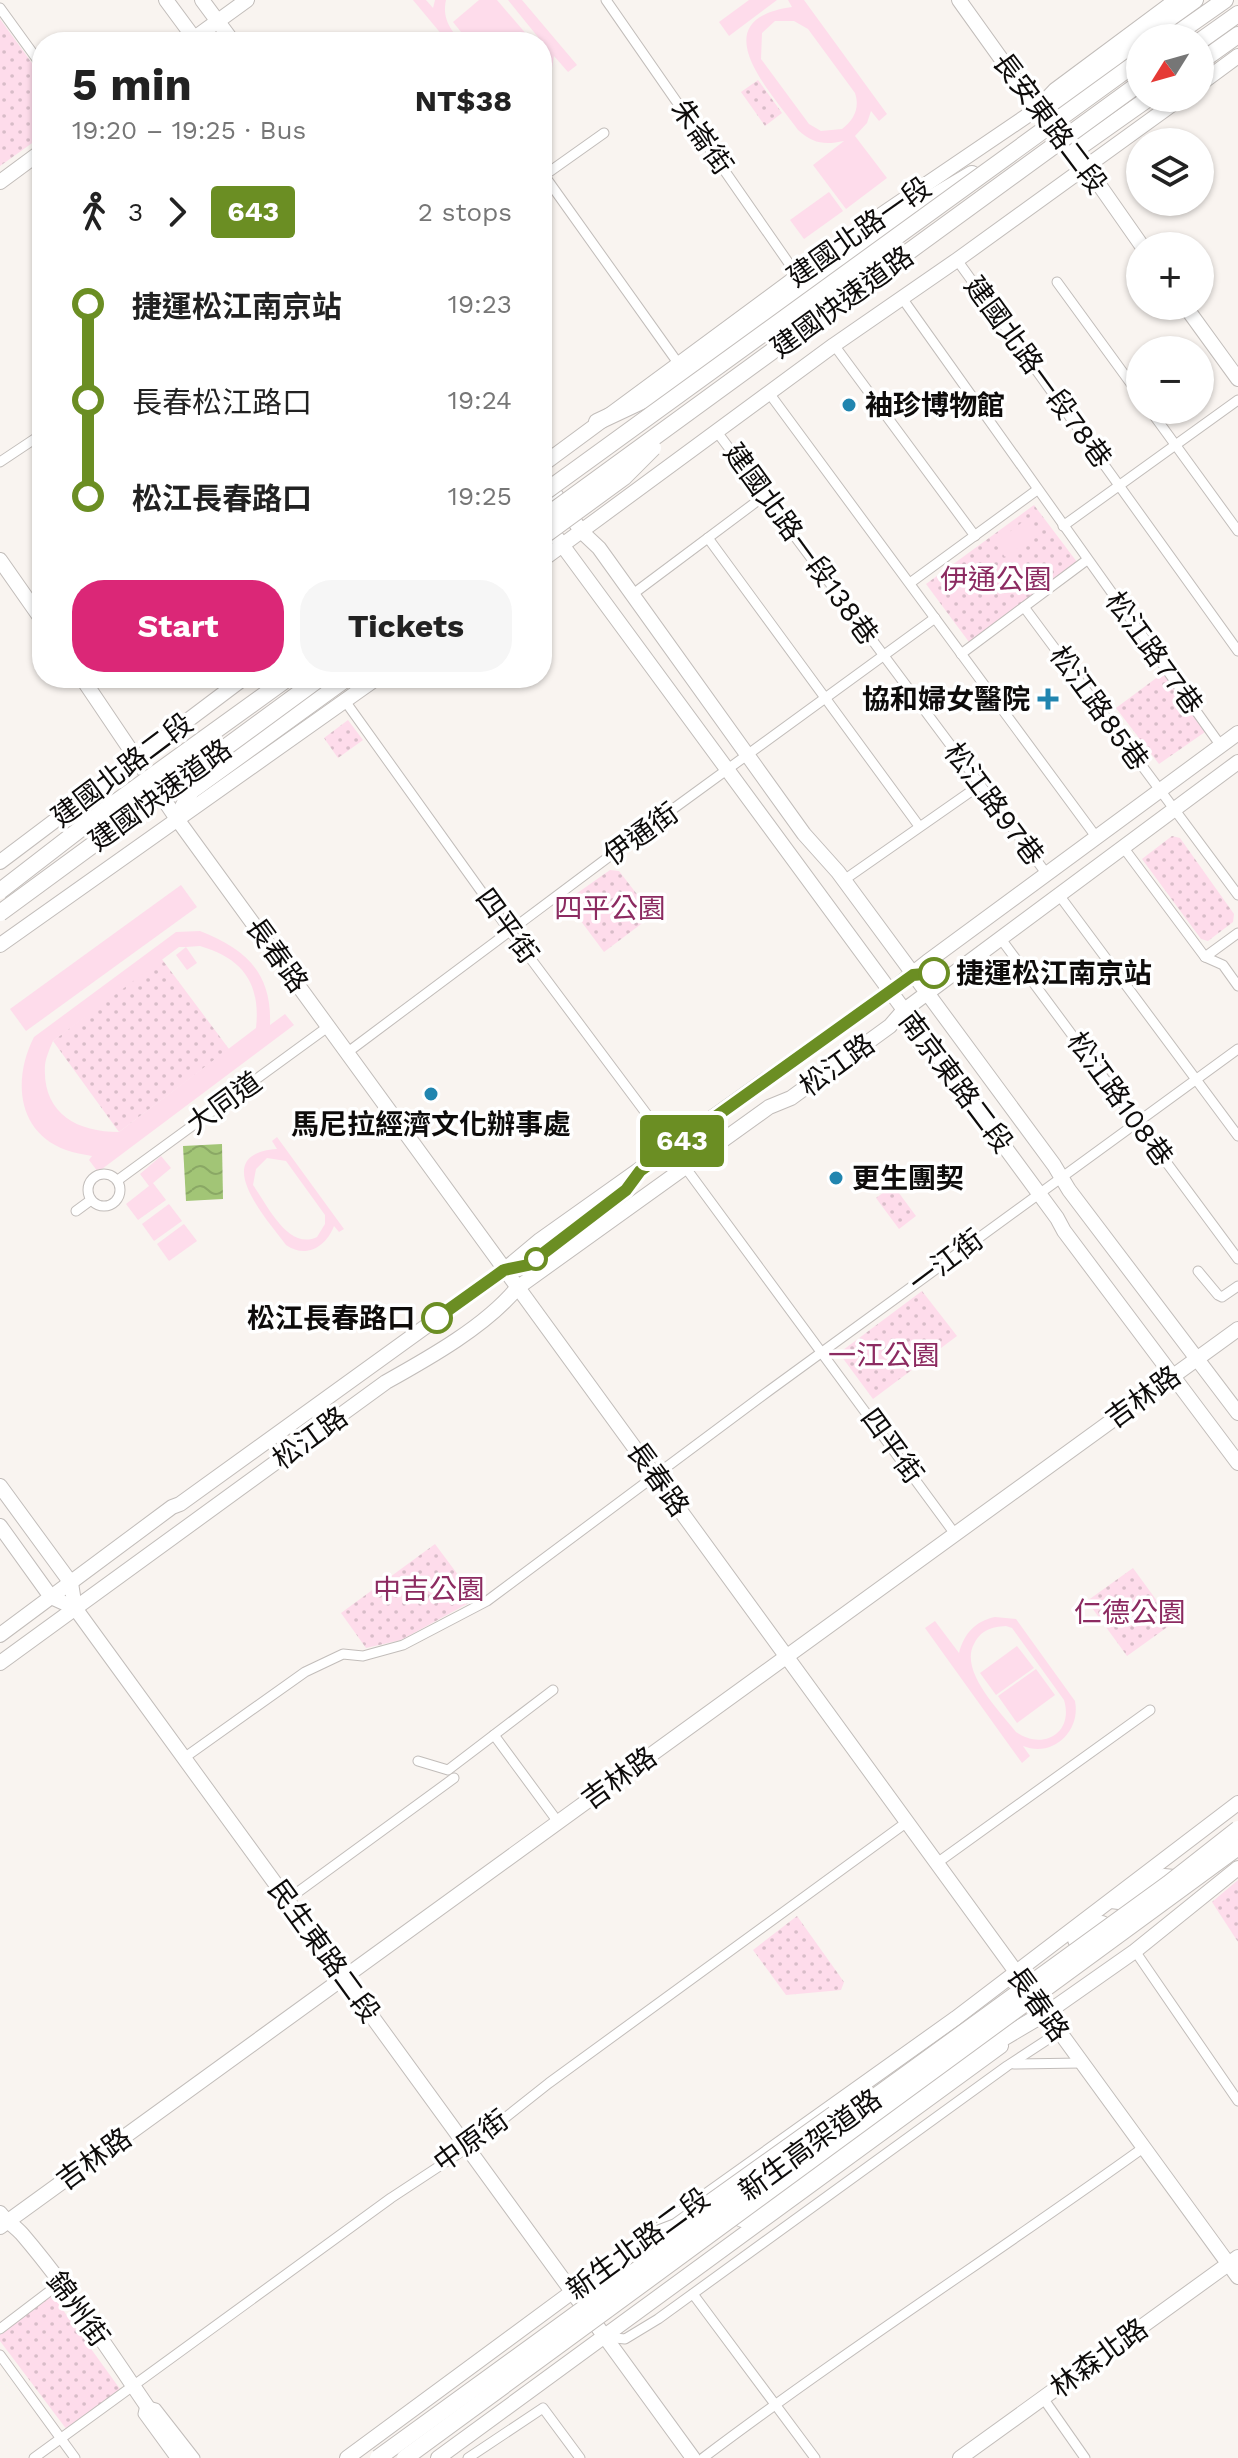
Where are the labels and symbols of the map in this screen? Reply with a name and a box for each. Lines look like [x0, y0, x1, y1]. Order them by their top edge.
north arrow [1126, 24, 1214, 112]
street label: 長安東路二段 [986, 46, 1114, 200]
street label: 朱崙街 [664, 93, 740, 181]
street label: 建國北路一段 [781, 170, 937, 294]
street label: 建國快速道路 [764, 239, 920, 365]
street label: 建國北路一段78巷 [958, 270, 1118, 474]
place label: 袖珍博物館 [865, 389, 1005, 422]
marker: 袖珍博物館 [840, 396, 858, 414]
street label: 建國北路一段138巷 [717, 437, 885, 651]
park label: 伊通公園 [940, 563, 1052, 596]
street label: 松江路77巷 [1099, 585, 1209, 721]
street label: 松江路85巷 [1043, 639, 1155, 777]
place label: 協和婦女醫院 [862, 683, 1030, 716]
marker: 協和婦女醫院 [1037, 688, 1059, 710]
street label: 建國北路二段 [45, 706, 199, 834]
street label: 建國快速道路 [82, 732, 238, 858]
street label: 松江路97巷 [937, 736, 1051, 872]
street label: 伊通街 [597, 796, 685, 872]
street label: 四平街 [469, 882, 545, 970]
park label: 四平公園 [554, 892, 666, 925]
street label: 長春路 [239, 911, 315, 999]
place label: 捷運松江南京站 [956, 957, 1152, 990]
marker: 捷運松江南京站 [919, 958, 949, 988]
street label: 南京東路二段 [892, 1005, 1020, 1159]
street label: 松江路108巷 [1060, 1026, 1180, 1172]
street label: 松江路 [793, 1027, 881, 1103]
street label: 大同道 [180, 1065, 268, 1141]
marker: 馬尼拉經濟文化辦事處 [422, 1085, 440, 1103]
place label: 馬尼拉經濟文化辦事處 [291, 1108, 571, 1141]
line badge: 643 [636, 1115, 728, 1167]
place label: 更生團契 [852, 1162, 964, 1195]
marker: 更生團契 [827, 1169, 845, 1187]
street label: 一江街 [903, 1223, 989, 1299]
unlabelled marker [525, 1248, 547, 1270]
place label: 松江長春路口 [247, 1302, 415, 1335]
marker: 松江長春路口 [422, 1303, 452, 1333]
park label: 一江公園 [828, 1339, 940, 1372]
street label: 吉林路 [1099, 1359, 1187, 1435]
street label: 松江路 [266, 1400, 354, 1476]
street label: 四平街 [854, 1402, 930, 1490]
street label: 長春路 [620, 1435, 696, 1523]
park label: 中吉公園 [373, 1573, 485, 1606]
park label: 仁德公園 [1074, 1596, 1186, 1629]
street label: 吉林路 [575, 1740, 663, 1816]
street label: 民生東路二段 [261, 1873, 387, 2029]
street label: 長春路 [1000, 1960, 1076, 2048]
street label: 新生高架道路 [732, 2082, 888, 2208]
street label: 中原街 [427, 2103, 515, 2179]
street label: 吉林路 [50, 2121, 138, 2197]
street label: 新生北路二段 [560, 2181, 716, 2307]
street label: 錦州街 [40, 2265, 116, 2353]
street label: 林森北路 [1044, 2312, 1154, 2404]

